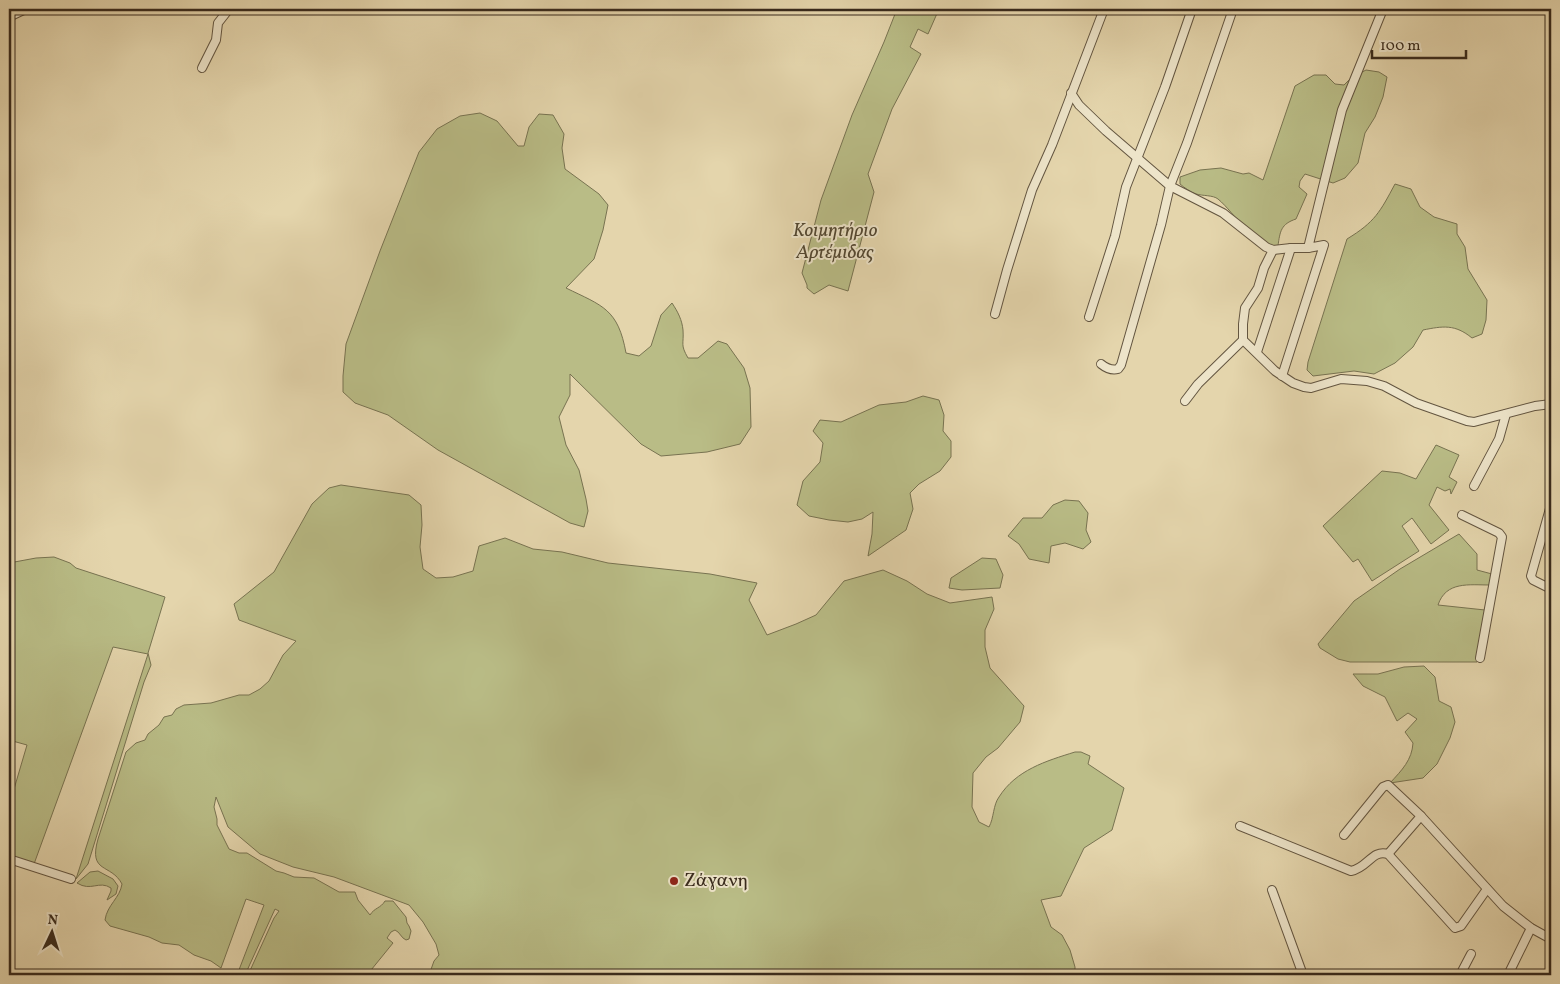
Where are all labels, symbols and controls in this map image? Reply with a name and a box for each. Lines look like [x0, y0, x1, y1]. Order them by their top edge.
scale bar [1372, 28, 1466, 60]
text: 100 m [1380, 36, 1420, 57]
park label: Κοιμητήριο Αρτέμιδας [793, 218, 878, 266]
place label: Ζάγανη [684, 868, 748, 894]
marker: Ζάγανη [668, 875, 680, 887]
north arrow [28, 906, 78, 956]
text: N [47, 911, 59, 930]

